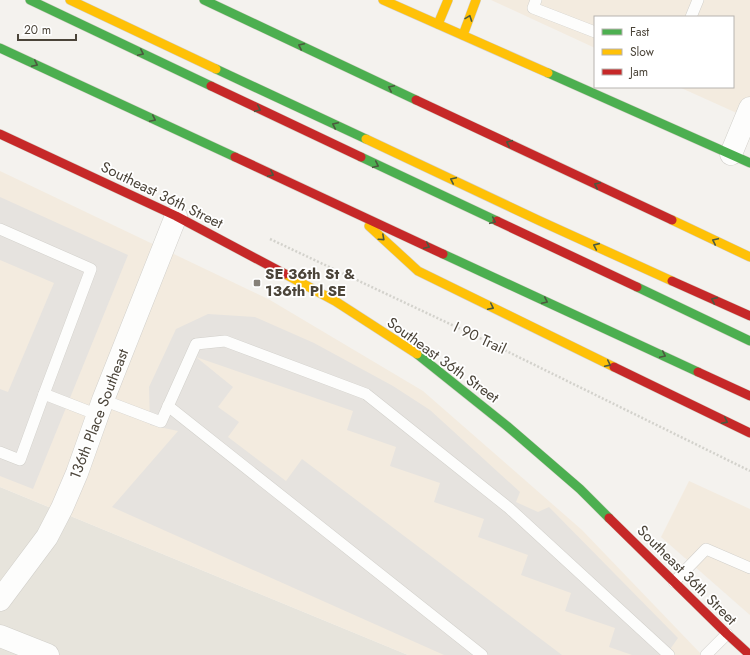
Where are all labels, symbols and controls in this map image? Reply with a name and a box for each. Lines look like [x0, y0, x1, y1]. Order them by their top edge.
one-way arrow [465, 14, 473, 21]
scale bar [18, 16, 76, 42]
legend [594, 16, 734, 88]
text: 20 m [24, 21, 51, 39]
text: Fast [630, 23, 649, 41]
one-way arrow [298, 43, 306, 51]
text: Slow [630, 43, 655, 61]
one-way arrow [137, 48, 144, 56]
one-way arrow [32, 60, 39, 68]
text: Jam [628, 63, 648, 81]
one-way arrow [388, 85, 396, 93]
one-way arrow [254, 104, 262, 112]
one-way arrow [149, 114, 157, 122]
one-way arrow [332, 122, 339, 130]
one-way arrow [506, 140, 513, 148]
street label: Southeast 36th Street [97, 156, 227, 234]
one-way arrow [371, 160, 379, 168]
one-way arrow [267, 169, 274, 177]
one-way arrow [449, 177, 457, 185]
one-way arrow [594, 182, 602, 190]
one-way arrow [489, 216, 497, 224]
one-way arrow [377, 234, 385, 241]
one-way arrow [711, 237, 718, 245]
one-way arrow [422, 241, 430, 249]
one-way arrow [593, 243, 600, 251]
place label: SE 36th St & 136th Pl SE [265, 263, 356, 302]
marker: SE 36th St & 136th Pl SE [252, 278, 262, 288]
one-way arrow [540, 296, 548, 304]
one-way arrow [711, 297, 719, 305]
one-way arrow [487, 302, 494, 310]
street label: Southeast 36th Street [383, 312, 504, 408]
street label: I 90 Trail [450, 316, 510, 360]
street label: 136th Place Southeast [64, 345, 134, 482]
one-way arrow [658, 350, 666, 358]
one-way arrow [604, 359, 611, 367]
one-way arrow [721, 416, 728, 424]
street label: Southeast 36th Street [632, 520, 742, 630]

